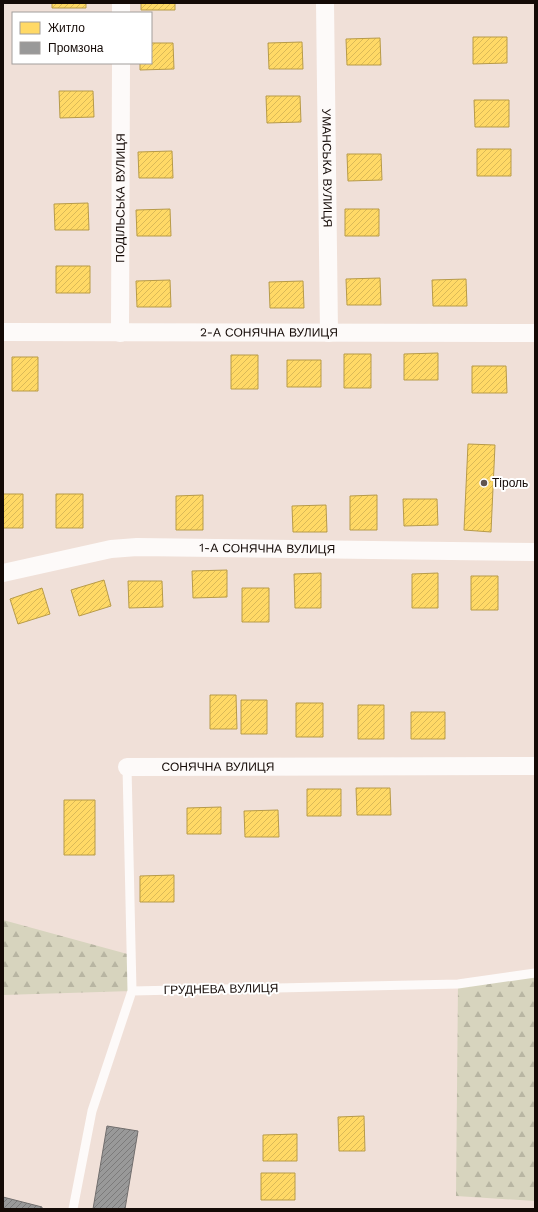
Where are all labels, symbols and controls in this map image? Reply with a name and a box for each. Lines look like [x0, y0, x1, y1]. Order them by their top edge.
legend [12, 12, 152, 64]
text: Житло [48, 21, 85, 35]
text: Промзона [48, 41, 104, 55]
street label: УМАНСЬКА ВУЛИЦЯ [319, 108, 335, 228]
street label: ПОДІЛЬСЬКА ВУЛИЦЯ [113, 133, 128, 263]
street label: 2-А СОНЯЧНА ВУЛИЦЯ [200, 325, 338, 340]
place label: Тіроль [492, 476, 528, 490]
marker: Тіроль [479, 478, 489, 488]
street label: 1-А СОНЯЧНА ВУЛИЦЯ [199, 541, 335, 556]
street label: СОНЯЧНА ВУЛИЦЯ [162, 760, 274, 774]
street label: ГРУДНЕВА ВУЛИЦЯ [164, 981, 278, 997]

